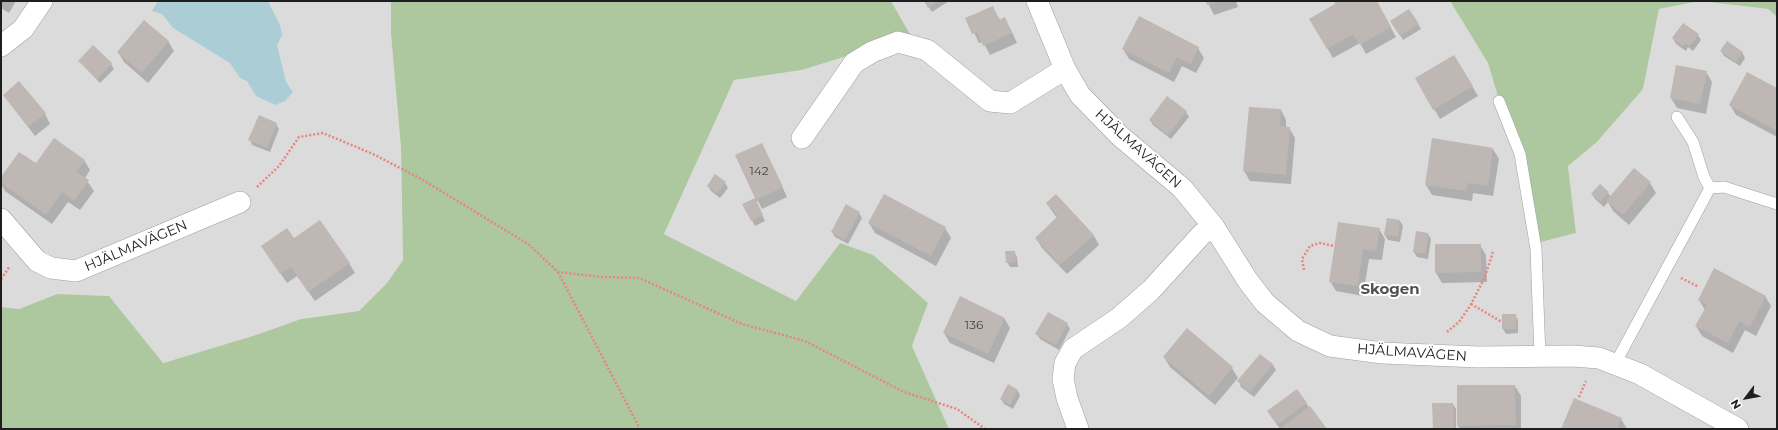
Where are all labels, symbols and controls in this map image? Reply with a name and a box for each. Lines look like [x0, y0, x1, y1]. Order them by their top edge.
street label: HJÄLMAVÄGEN [1091, 106, 1185, 192]
house number: 142 [749, 164, 769, 178]
street label: HJÄLMAVÄGEN [82, 217, 190, 275]
district label: Skogen [1360, 281, 1420, 299]
house number: 136 [965, 318, 983, 332]
street label: HJÄLMAVÄGEN [1356, 341, 1468, 365]
north arrow [1726, 378, 1766, 418]
text: N [1728, 397, 1744, 412]

